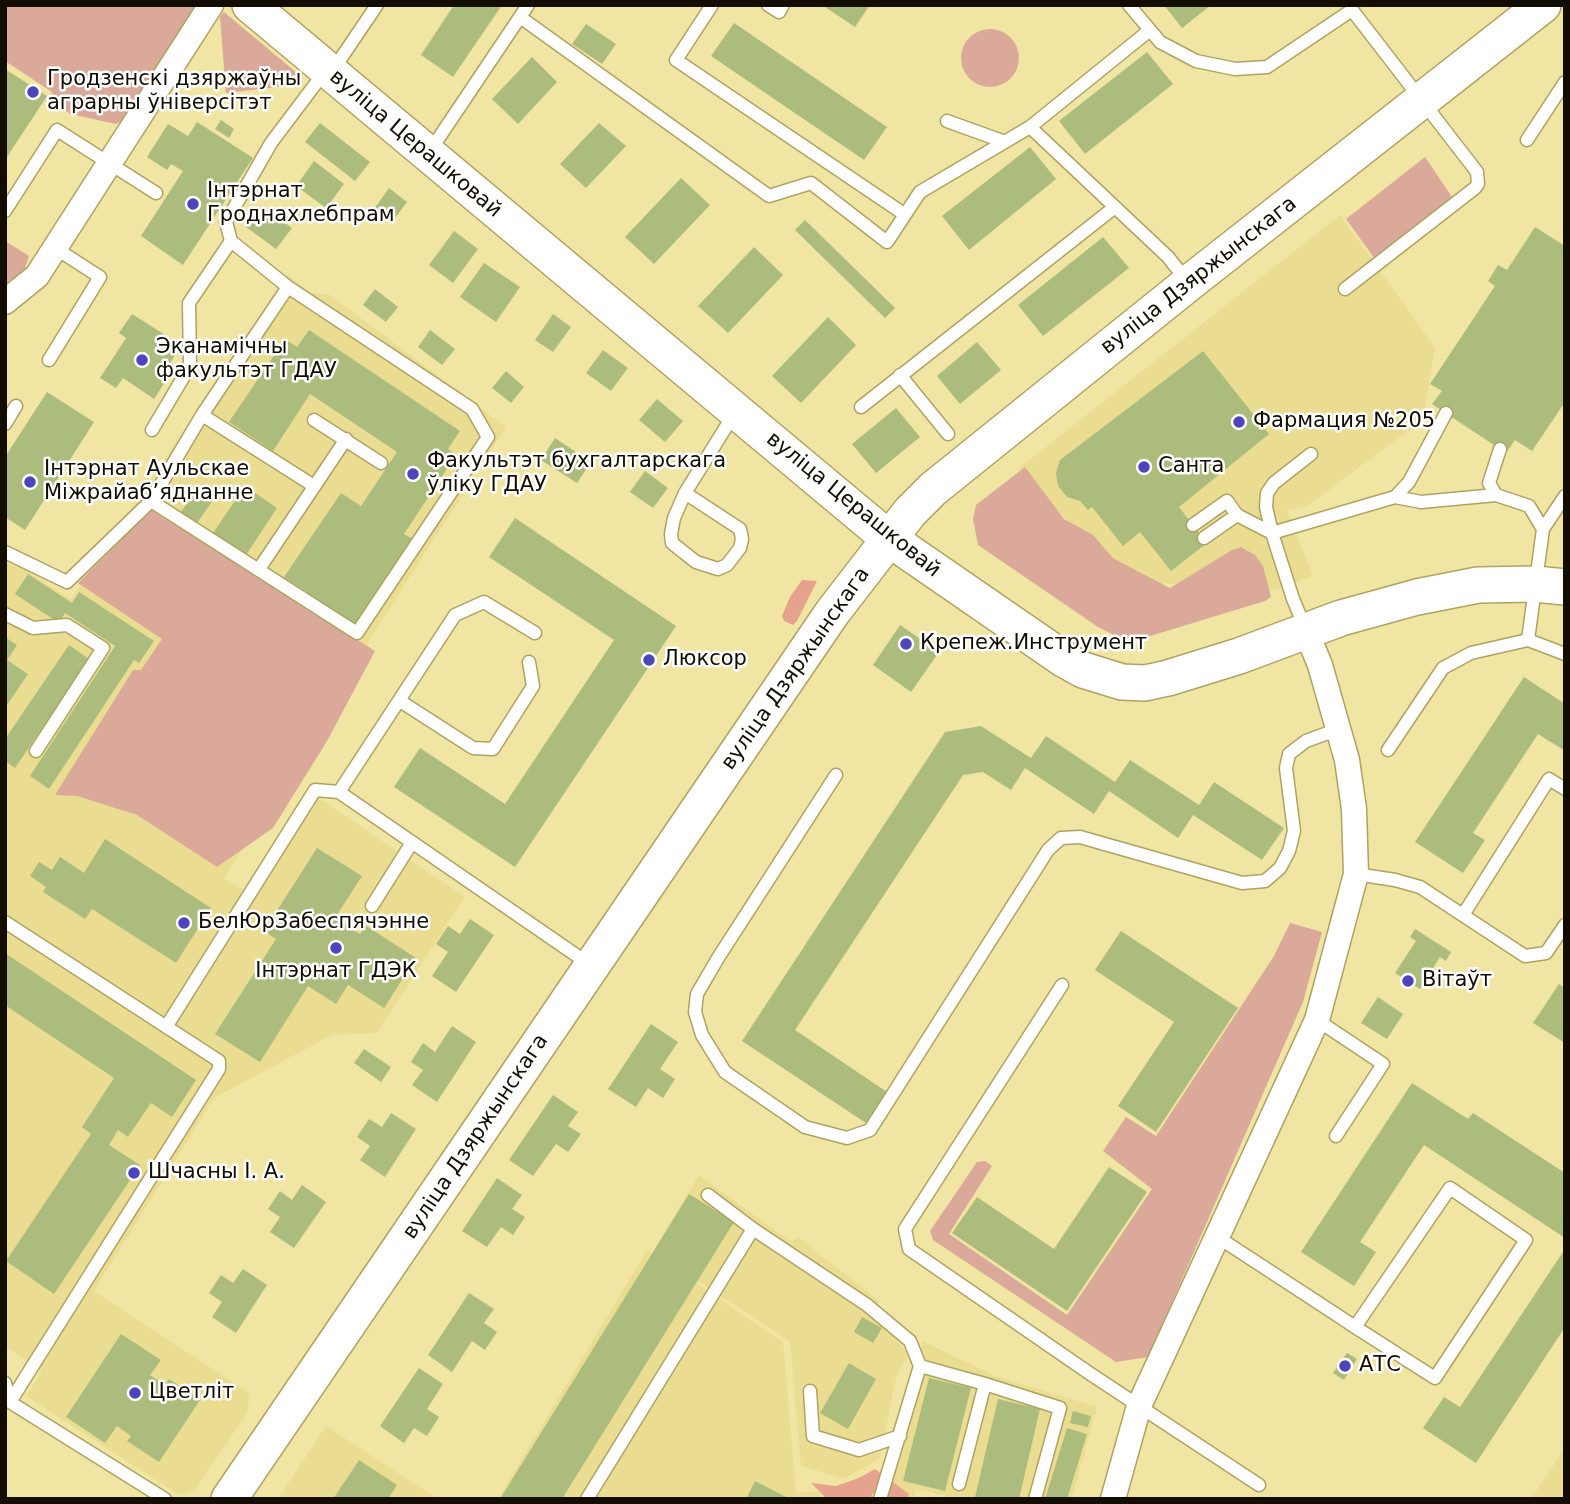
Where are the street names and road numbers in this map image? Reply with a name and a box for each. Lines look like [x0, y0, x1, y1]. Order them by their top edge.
street label: вуліца Церашковай [324, 65, 506, 223]
street label: вуліца Дзяржынскага [1096, 192, 1302, 360]
street label: вуліца Церашковай [761, 427, 945, 583]
street label: вуліца Дзяржынскага [716, 563, 876, 775]
street label: вуліца Дзяржынскага [398, 1030, 554, 1244]

